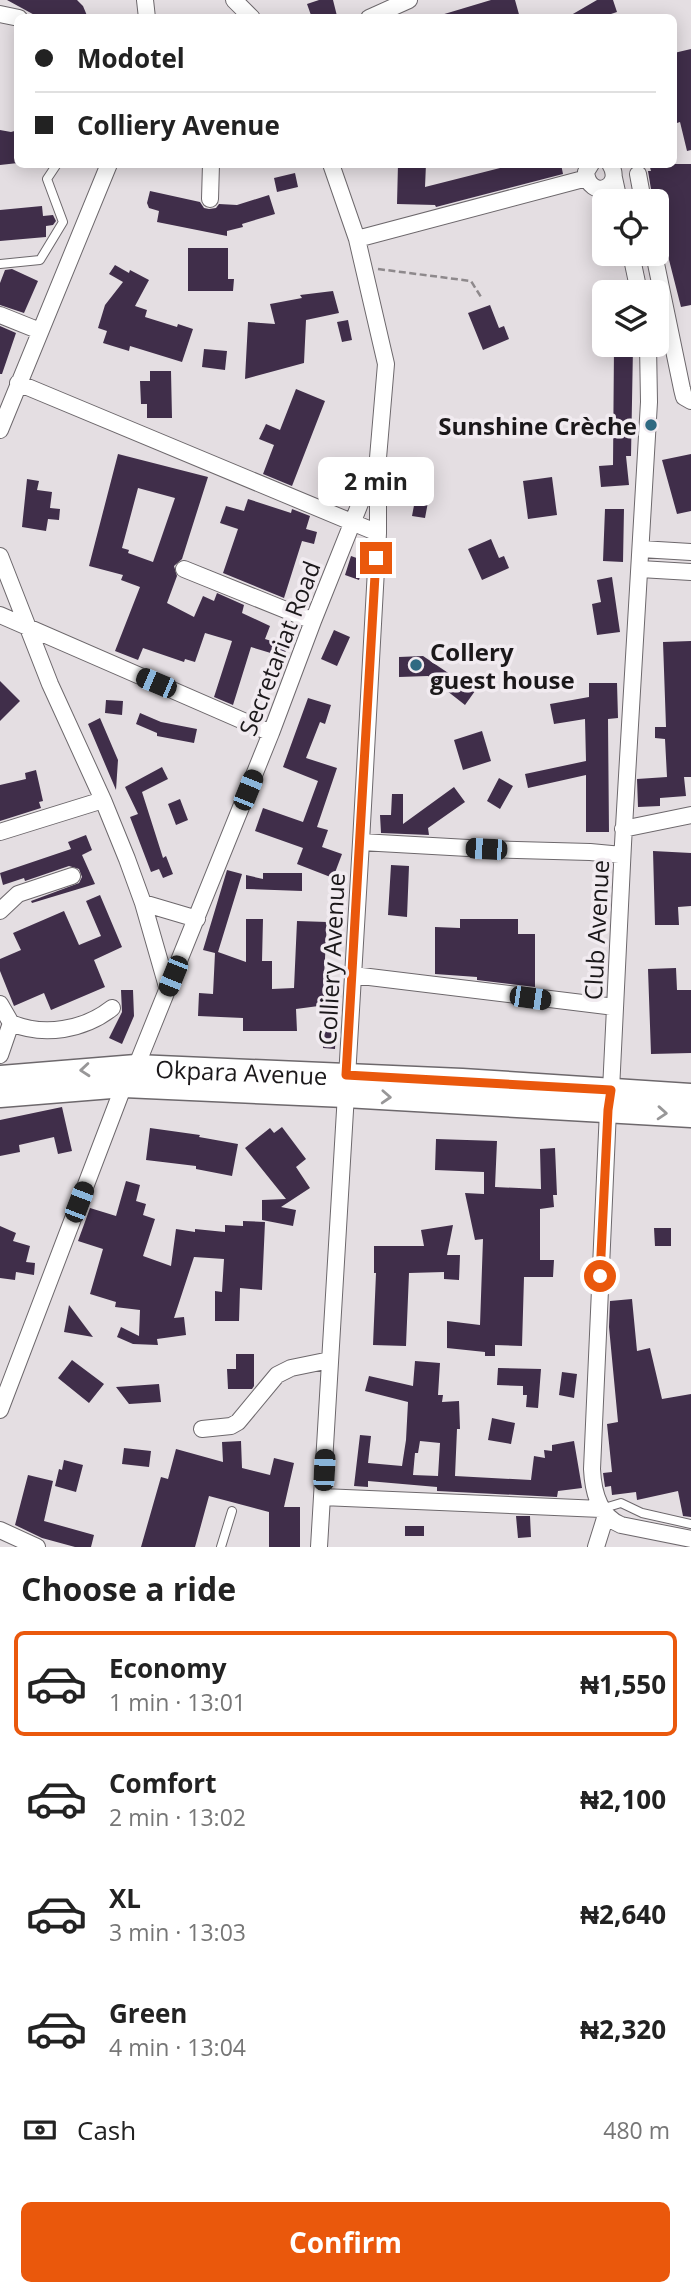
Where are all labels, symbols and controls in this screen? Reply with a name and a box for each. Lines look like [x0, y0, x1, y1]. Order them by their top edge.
text: Modotel [77, 40, 185, 76]
text: Colliery Avenue [77, 107, 280, 143]
map controls [592, 189, 669, 357]
button: locate [592, 189, 669, 266]
button: layers [592, 280, 669, 357]
place label: Sunshine Crèche [438, 409, 637, 442]
marker: Sunshine Crèche [643, 417, 659, 433]
callout: 2 min [318, 456, 434, 505]
text: 2 min [344, 465, 408, 497]
route end [360, 542, 392, 574]
street label: Secretariat Road [231, 556, 327, 740]
place label: Collery guest house [430, 635, 575, 696]
marker: Collery guest house [408, 657, 424, 673]
car [133, 665, 180, 701]
car [231, 767, 266, 813]
car [465, 837, 508, 861]
street label: Club Avenue [576, 859, 616, 1001]
street label: Colliery Avenue [310, 872, 352, 1046]
car [156, 953, 191, 999]
car [508, 985, 553, 1011]
street label: Okpara Avenue [155, 1051, 328, 1092]
one-way arrow [79, 1062, 90, 1077]
one-way arrow [381, 1090, 392, 1105]
one-way arrow [657, 1105, 668, 1120]
car [62, 1179, 97, 1225]
route start [584, 1260, 616, 1292]
car [313, 1448, 336, 1492]
text: Choose a ride [21, 1567, 236, 1610]
text: Economy [109, 1650, 227, 1686]
icon: car [25, 1652, 88, 1715]
text: ₦1,550 [580, 1666, 666, 1702]
text: 1 min · 13:01 [109, 1686, 246, 1718]
text: Comfort [109, 1765, 216, 1801]
icon: car [25, 1767, 88, 1830]
text: ₦2,100 [580, 1781, 666, 1817]
text: 2 min · 13:02 [109, 1801, 246, 1833]
text: XL [109, 1880, 141, 1916]
icon: car [25, 1882, 88, 1945]
text: ₦2,640 [580, 1896, 666, 1932]
text: 3 min · 13:03 [109, 1916, 246, 1948]
text: Green [109, 1995, 187, 2031]
icon: car [25, 1997, 88, 2060]
text: ₦2,320 [580, 2011, 666, 2047]
text: 4 min · 13:04 [109, 2031, 246, 2063]
icon: cash [21, 2111, 59, 2149]
text: Cash [77, 2112, 136, 2148]
text: 480 m [603, 2114, 670, 2146]
button: Confirm [21, 2202, 670, 2282]

